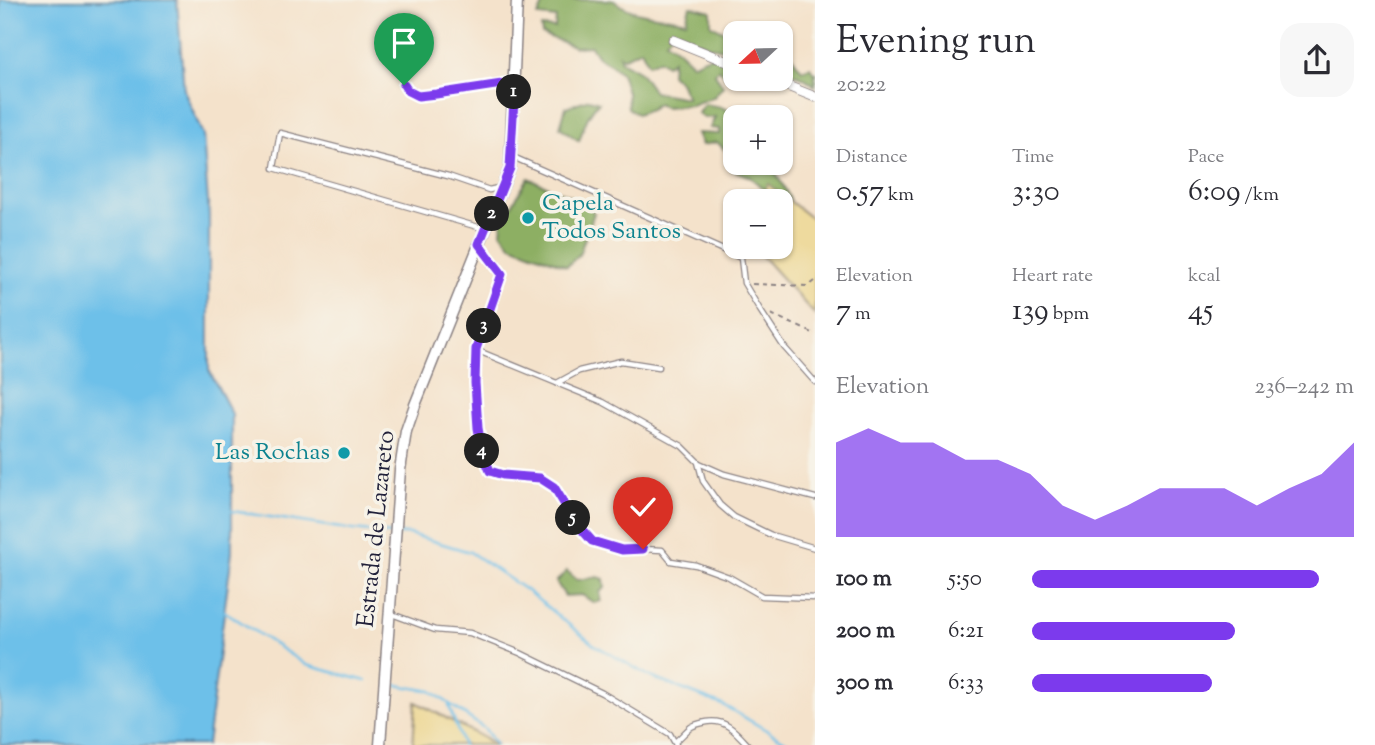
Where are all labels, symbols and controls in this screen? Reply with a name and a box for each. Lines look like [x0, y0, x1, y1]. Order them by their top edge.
pin [374, 13, 434, 85]
text: Evening run [836, 16, 1036, 70]
north arrow [723, 21, 793, 91]
map controls [723, 21, 793, 259]
button: share [1280, 23, 1354, 97]
icon: arrive [385, 24, 423, 62]
text: 20:22 [836, 69, 886, 102]
pin: 1 [496, 74, 532, 110]
text: 1 [510, 78, 517, 105]
button: + [723, 105, 793, 175]
text: Distance [836, 144, 908, 171]
text: Time [1012, 144, 1054, 171]
text: Pace [1188, 144, 1224, 171]
text: 0.57 [836, 171, 884, 214]
text: 3:30 [1012, 171, 1060, 214]
text: 6:09 [1188, 171, 1241, 214]
text: km [884, 182, 914, 209]
text: /km [1241, 182, 1279, 209]
place label: Capela Todos Santos [542, 187, 681, 249]
button: − [723, 189, 793, 259]
pin: 2 [475, 196, 510, 232]
text: 2 [487, 200, 496, 227]
marker: Capela Todos Santos [520, 210, 536, 226]
text: Elevation [836, 263, 913, 290]
text: Heart rate [1012, 263, 1093, 290]
text: kcal [1188, 263, 1221, 290]
text: 7 [836, 290, 851, 333]
text: 139 [1012, 290, 1049, 333]
text: 45 [1188, 290, 1213, 333]
text: m [851, 301, 871, 328]
text: bpm [1049, 301, 1089, 328]
pin: 3 [466, 308, 502, 344]
text: 3 [480, 312, 487, 339]
text: Elevation [836, 371, 929, 404]
text: 236–242 m [1254, 371, 1354, 404]
street label: Estrada de Lazareto [350, 429, 404, 629]
pin: 4 [464, 434, 500, 468]
place label: Las Rochas [215, 436, 330, 470]
text: 4 [477, 437, 486, 464]
marker: Las Rochas [336, 445, 352, 461]
pin [613, 477, 673, 549]
icon: check [624, 488, 662, 526]
pin: 5 [556, 500, 590, 536]
text: 5 [569, 504, 576, 531]
text: 100 m [836, 563, 892, 596]
text: 5:50 [948, 563, 982, 596]
text: 200 m [836, 615, 895, 648]
text: 6:21 [948, 615, 984, 648]
text: 300 m [836, 667, 893, 700]
text: 6:33 [948, 667, 984, 700]

